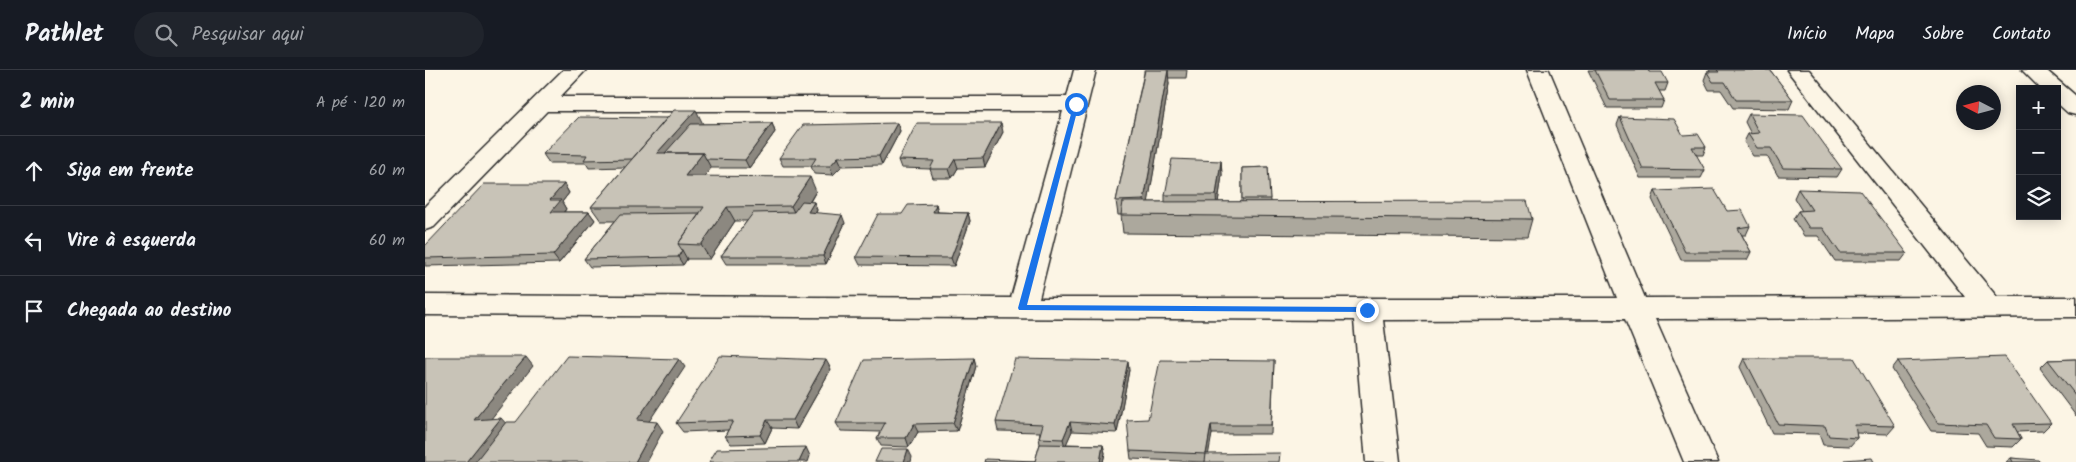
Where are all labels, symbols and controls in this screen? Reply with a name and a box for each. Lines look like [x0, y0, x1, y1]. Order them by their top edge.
search box [134, 12, 484, 57]
text: Pathlet [25, 15, 104, 54]
text: Pesquisar aqui [192, 20, 304, 50]
text: Início [1787, 20, 1827, 49]
text: Mapa [1855, 20, 1895, 49]
text: Sobre [1923, 20, 1964, 49]
text: Contato [1992, 20, 2051, 49]
icon: search [152, 21, 180, 49]
north arrow [1956, 85, 2001, 130]
map controls [2016, 85, 2061, 220]
button: + [2016, 85, 2061, 130]
text: 2 min [20, 86, 75, 119]
text: A pé · 120 m [316, 90, 405, 115]
route start [1065, 93, 1088, 116]
button: − [2016, 130, 2061, 175]
text: Siga em frente [67, 156, 194, 186]
icon: ahead [20, 157, 48, 185]
text: 60 m [369, 158, 405, 183]
button: layers [2016, 175, 2061, 220]
text: Vire à esquerda [67, 226, 196, 256]
icon: left [20, 227, 48, 255]
text: 60 m [369, 228, 405, 253]
text: Chegada ao destino [67, 296, 232, 326]
icon: arrive [20, 297, 48, 325]
route end [1356, 299, 1379, 322]

